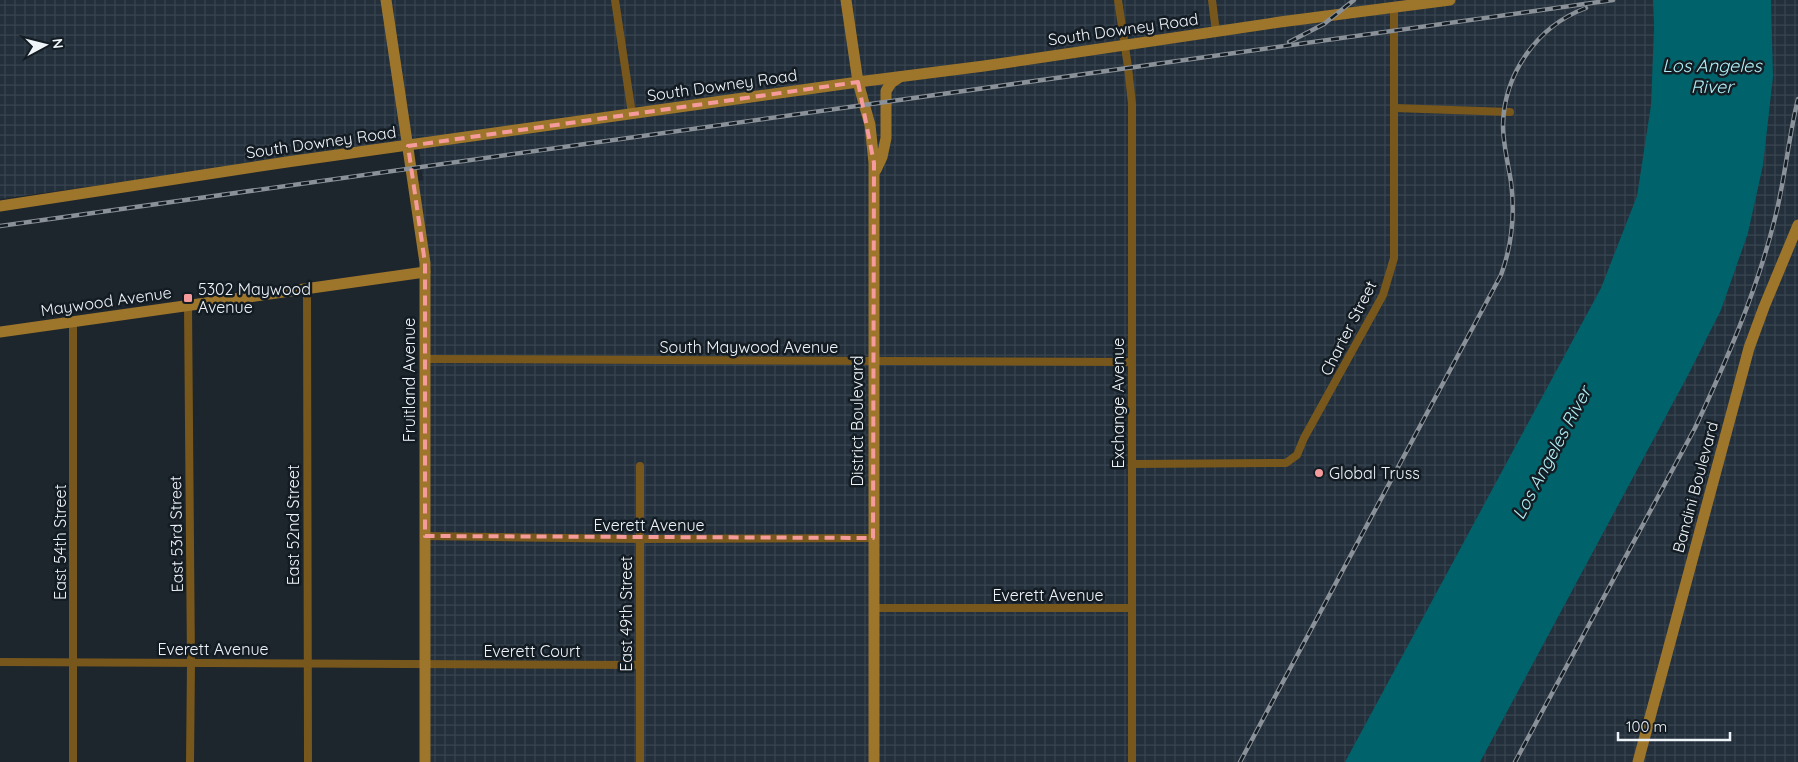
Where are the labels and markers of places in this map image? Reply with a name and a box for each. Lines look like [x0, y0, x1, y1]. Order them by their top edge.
place label: 5302 Maywood Avenue [198, 279, 311, 317]
marker: 5302 Maywood Avenue [182, 292, 194, 304]
place label: Global Truss [1329, 463, 1420, 483]
marker: Global Truss [1313, 467, 1325, 479]

